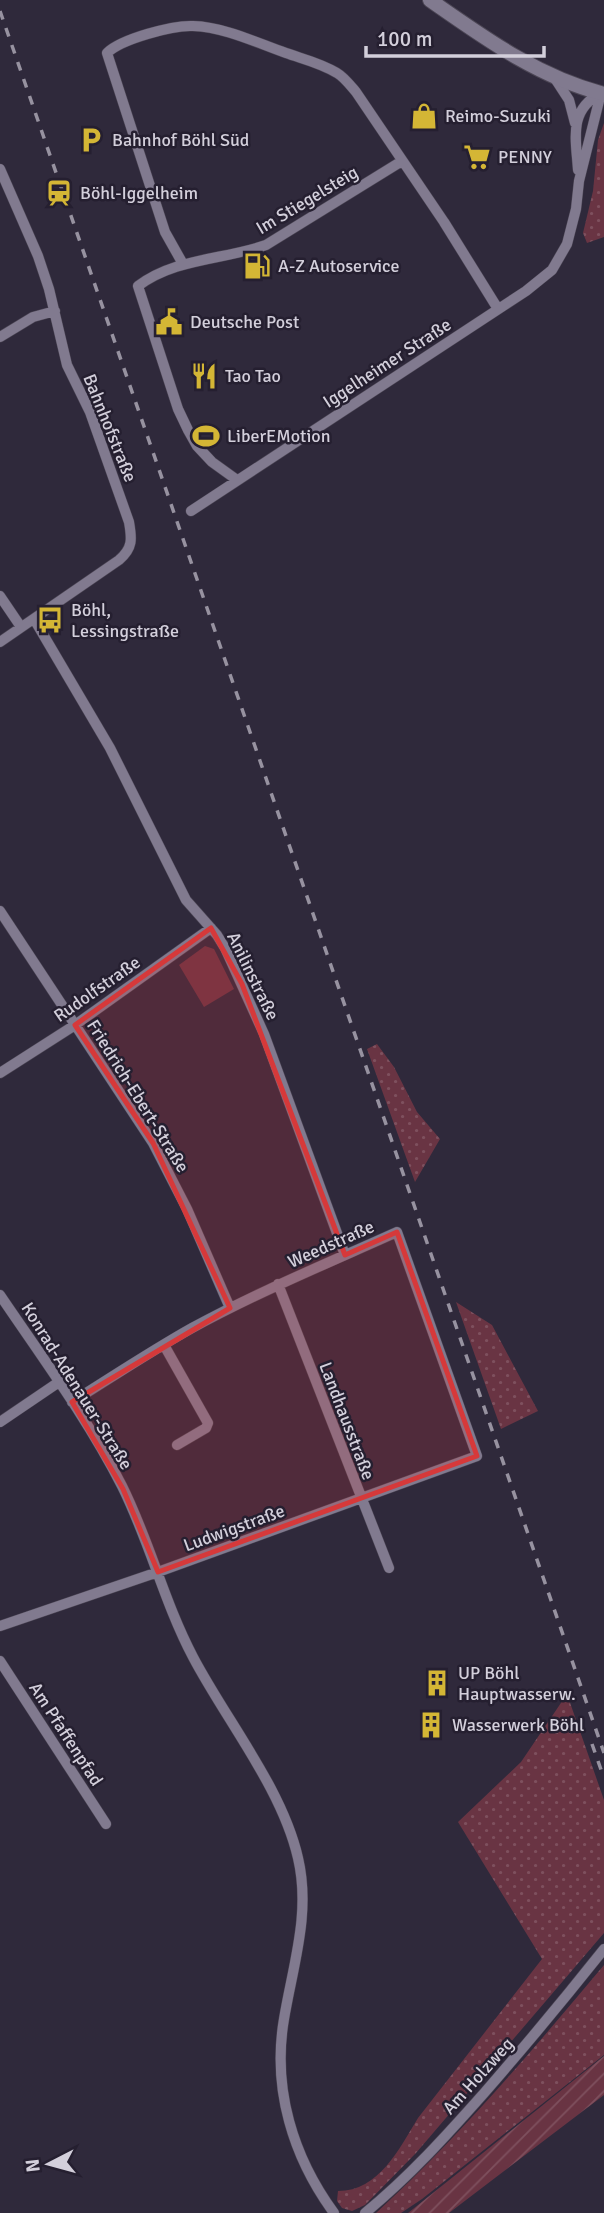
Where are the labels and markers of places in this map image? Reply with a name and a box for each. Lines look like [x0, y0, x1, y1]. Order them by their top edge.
shop icon: Reimo-Suzuki [409, 101, 439, 131]
place label: Reimo-Suzuki [445, 105, 551, 127]
parking icon: Bahnhof Böhl Süd [76, 125, 106, 155]
place label: Bahnhof Böhl Süd [112, 129, 249, 151]
supermarket icon: PENNY [462, 142, 492, 172]
place label: PENNY [498, 146, 552, 168]
station icon: Böhl-Iggelheim [44, 178, 74, 208]
place label: Böhl-Iggelheim [80, 182, 198, 204]
fuel station icon: A-Z Autoservice [242, 251, 272, 281]
place label: A-Z Autoservice [278, 255, 400, 277]
public building icon: Deutsche Post [154, 307, 184, 337]
place label: Deutsche Post [190, 311, 299, 333]
restaurant icon: Tao Tao [189, 361, 219, 391]
place label: Tao Tao [225, 365, 281, 387]
sports icon: LiberEMotion [191, 421, 221, 451]
place label: LiberEMotion [227, 425, 331, 447]
place label: Böhl, Lessingstraße [71, 599, 179, 642]
bus stop icon: Böhl, Lessingstraße [35, 605, 65, 635]
place label: UP Böhl Hauptwasserw. [458, 1662, 576, 1705]
building icon: UP Böhl Hauptwasserw. [422, 1668, 452, 1698]
building icon: Wasserwerk Böhl [416, 1710, 446, 1740]
place label: Wasserwerk Böhl [452, 1714, 584, 1736]

